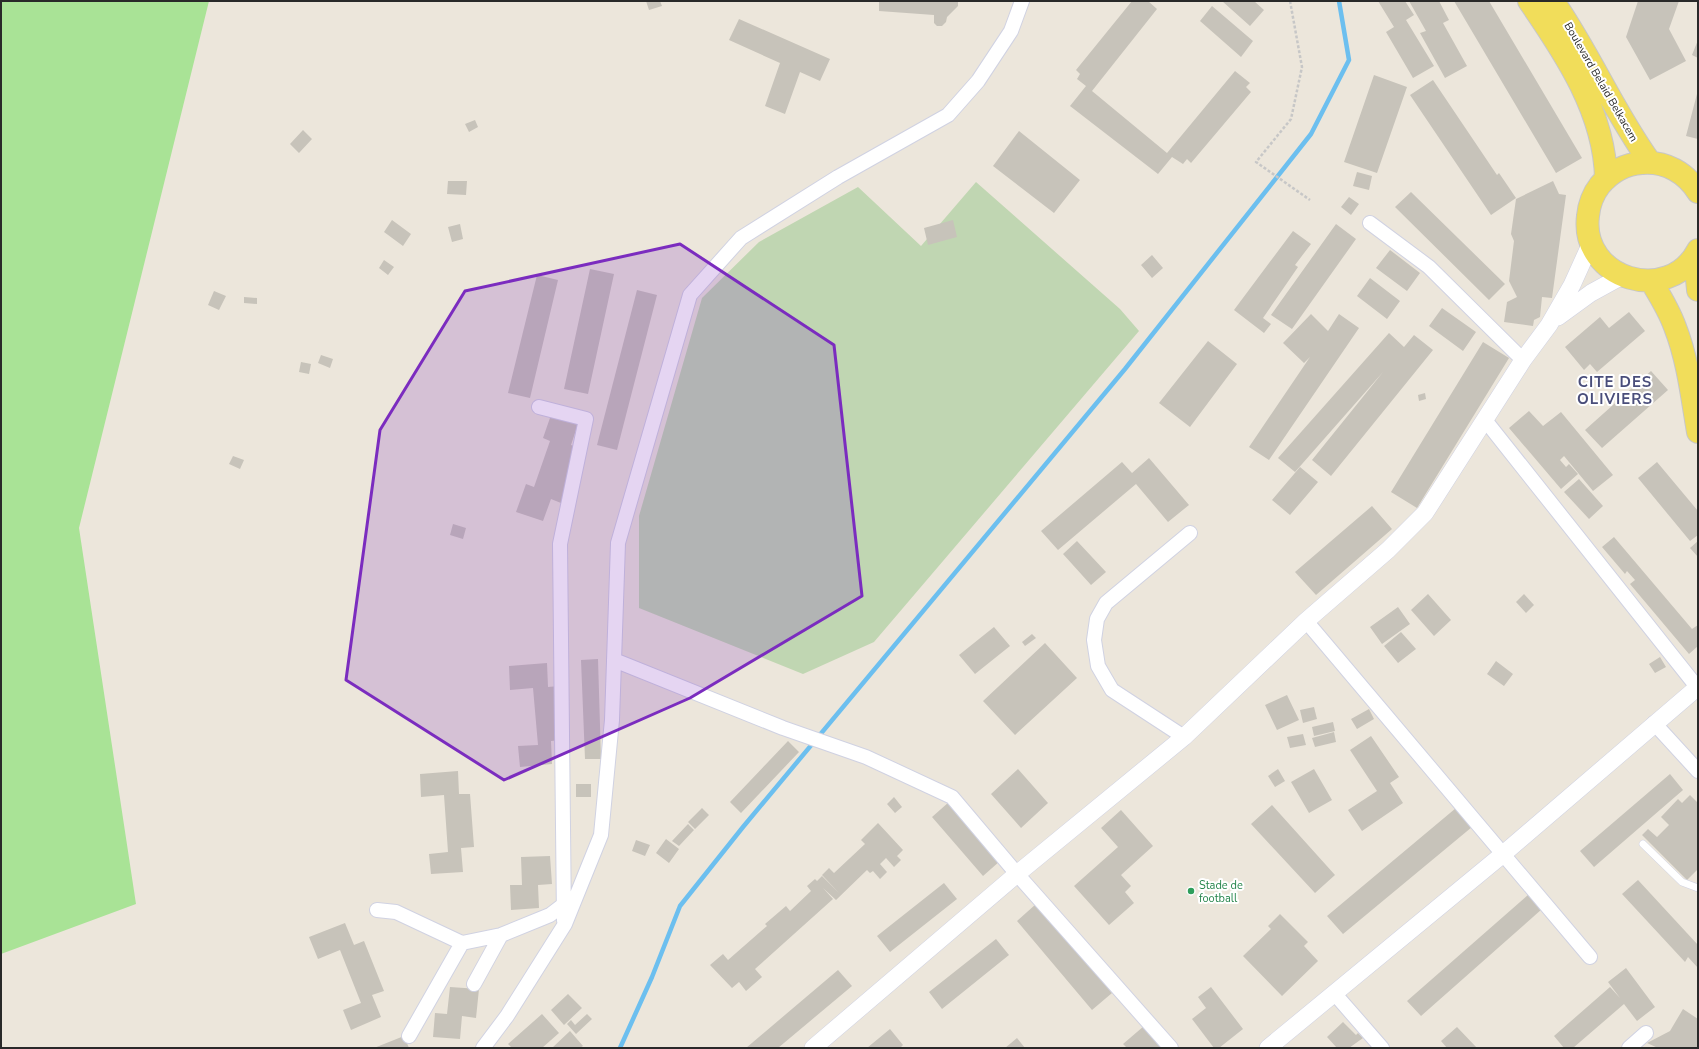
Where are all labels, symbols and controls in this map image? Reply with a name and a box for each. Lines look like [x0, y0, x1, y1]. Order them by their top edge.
street label: Boulevard Belaid Belkacem [1561, 20, 1641, 144]
district label: CITE DES OLIVIERS [1577, 372, 1653, 409]
place label: Stade de football [1199, 878, 1243, 906]
marker: Stade de football [1186, 886, 1196, 896]

